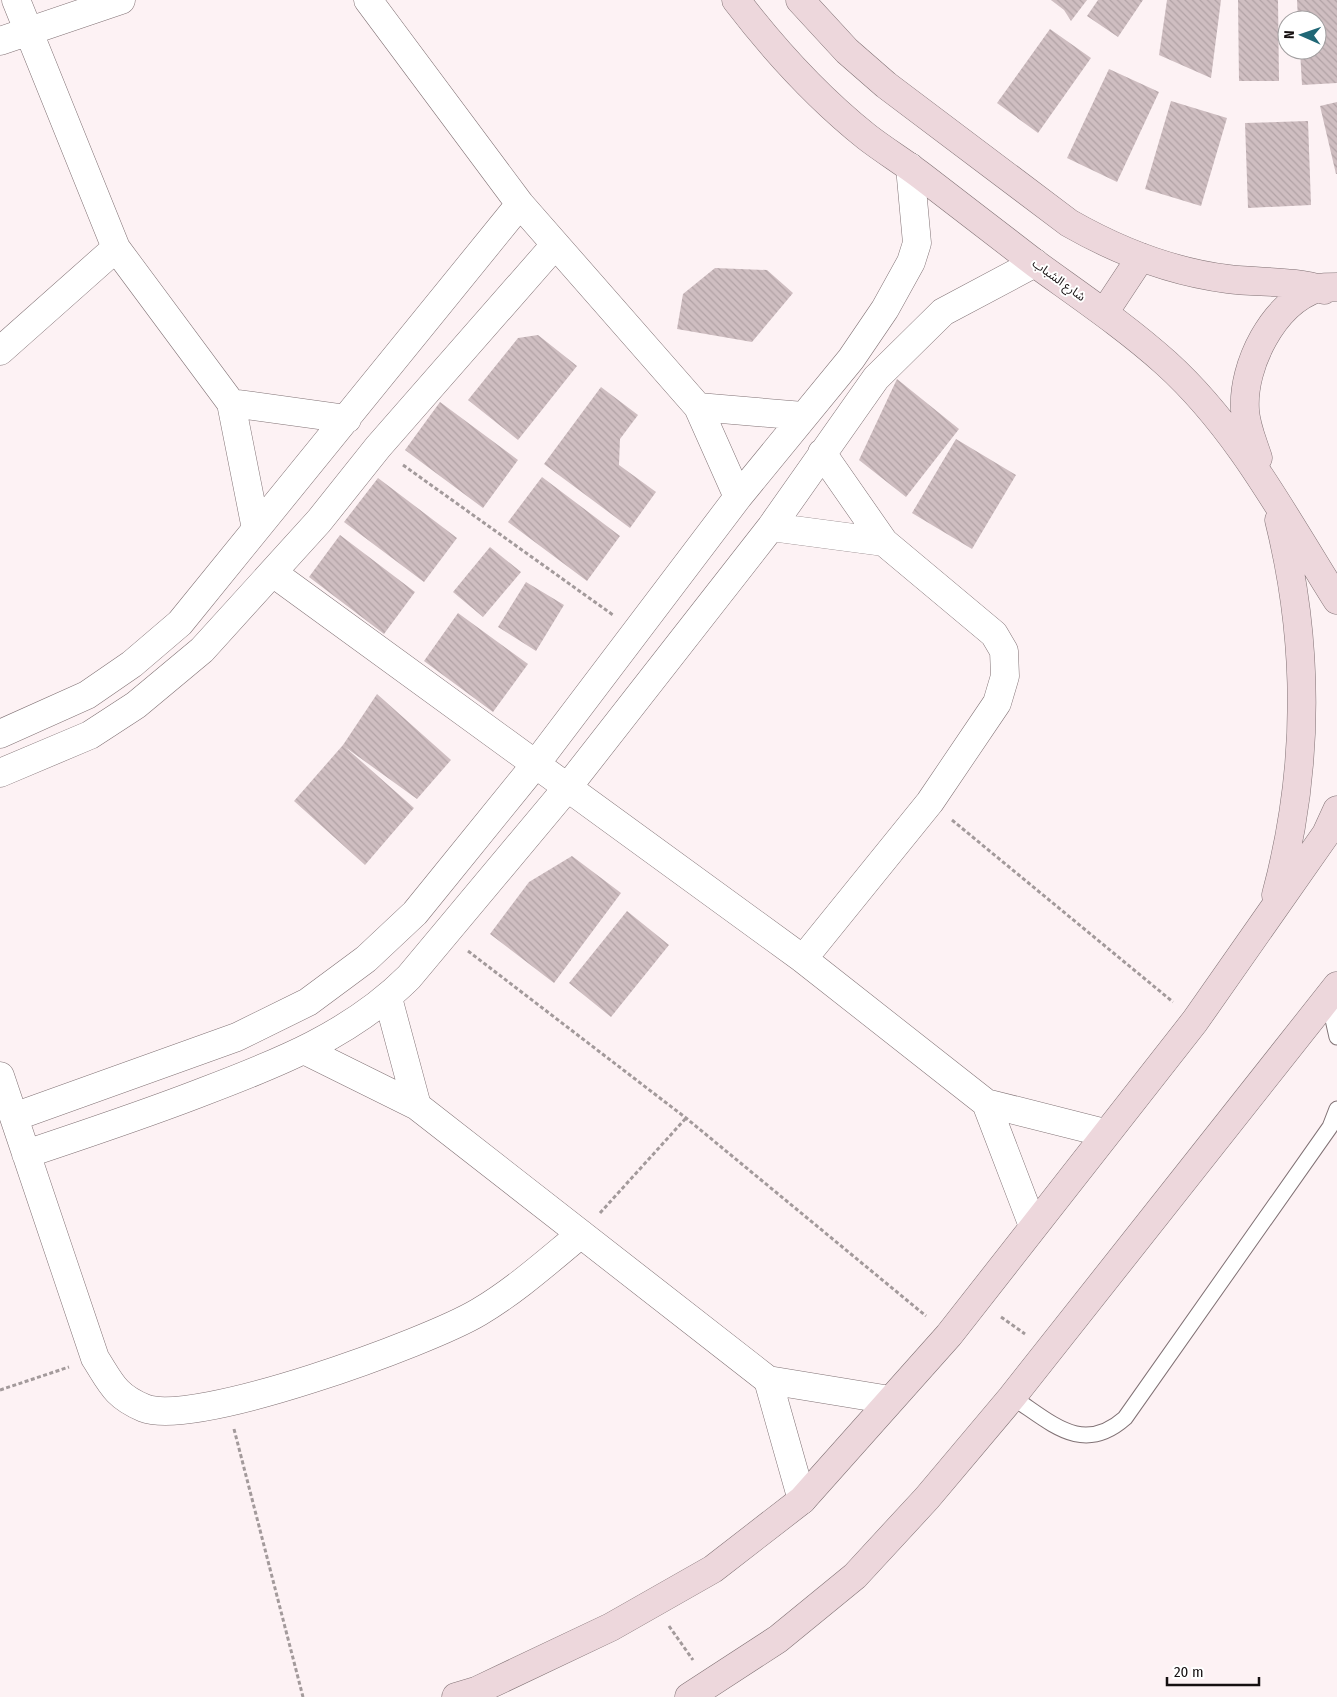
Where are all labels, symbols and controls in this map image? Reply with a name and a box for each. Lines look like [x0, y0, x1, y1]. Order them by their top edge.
north arrow [1277, 10, 1327, 60]
text: N [1281, 30, 1298, 39]
street label: شارع الشباب [1029, 256, 1088, 305]
scale bar [1167, 1654, 1260, 1686]
text: 20 m [1174, 1663, 1204, 1681]

